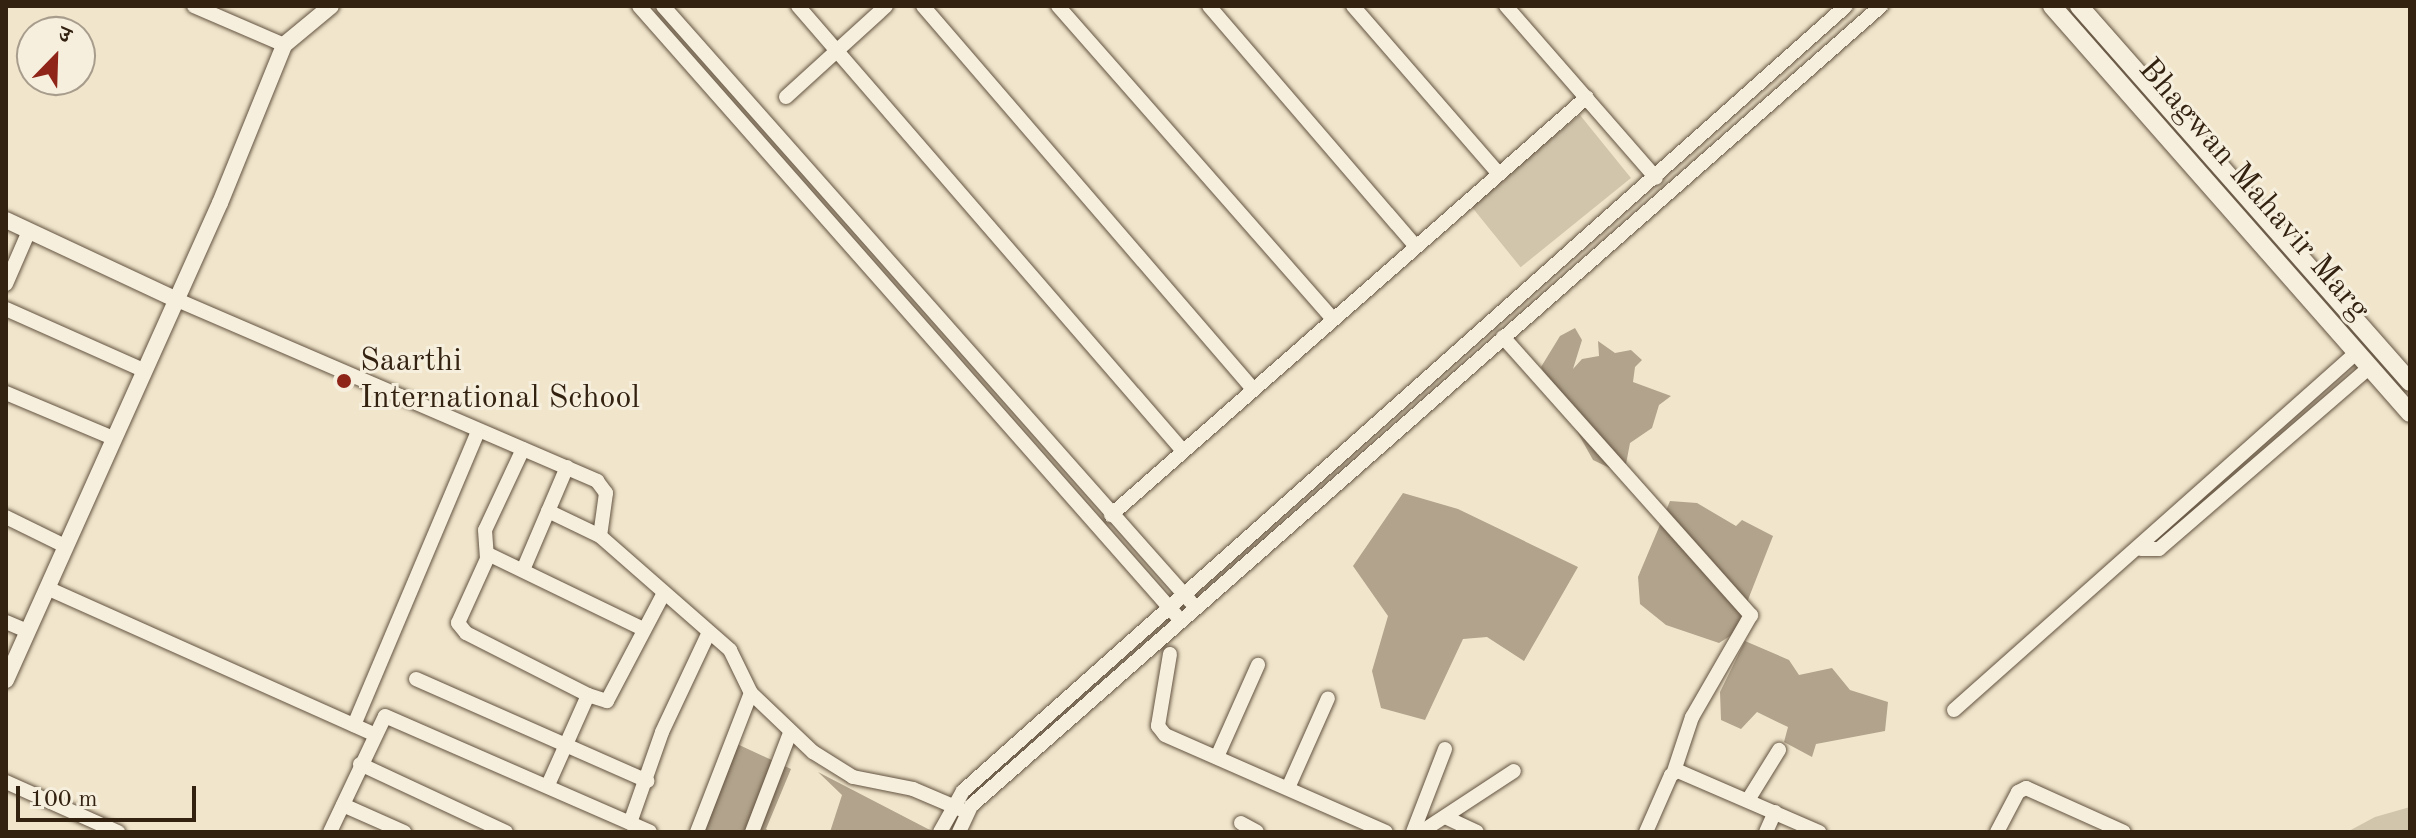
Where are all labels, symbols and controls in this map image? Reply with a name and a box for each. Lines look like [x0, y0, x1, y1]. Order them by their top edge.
north arrow [16, 16, 96, 96]
text: उ [55, 23, 74, 48]
street label: Bhagwan Mahavir Marg [2129, 51, 2377, 329]
place label: Saarthi International School [360, 344, 640, 419]
marker: Saarthi International School [335, 372, 353, 390]
scale bar [20, 770, 200, 820]
text: 100 m [30, 788, 98, 812]

